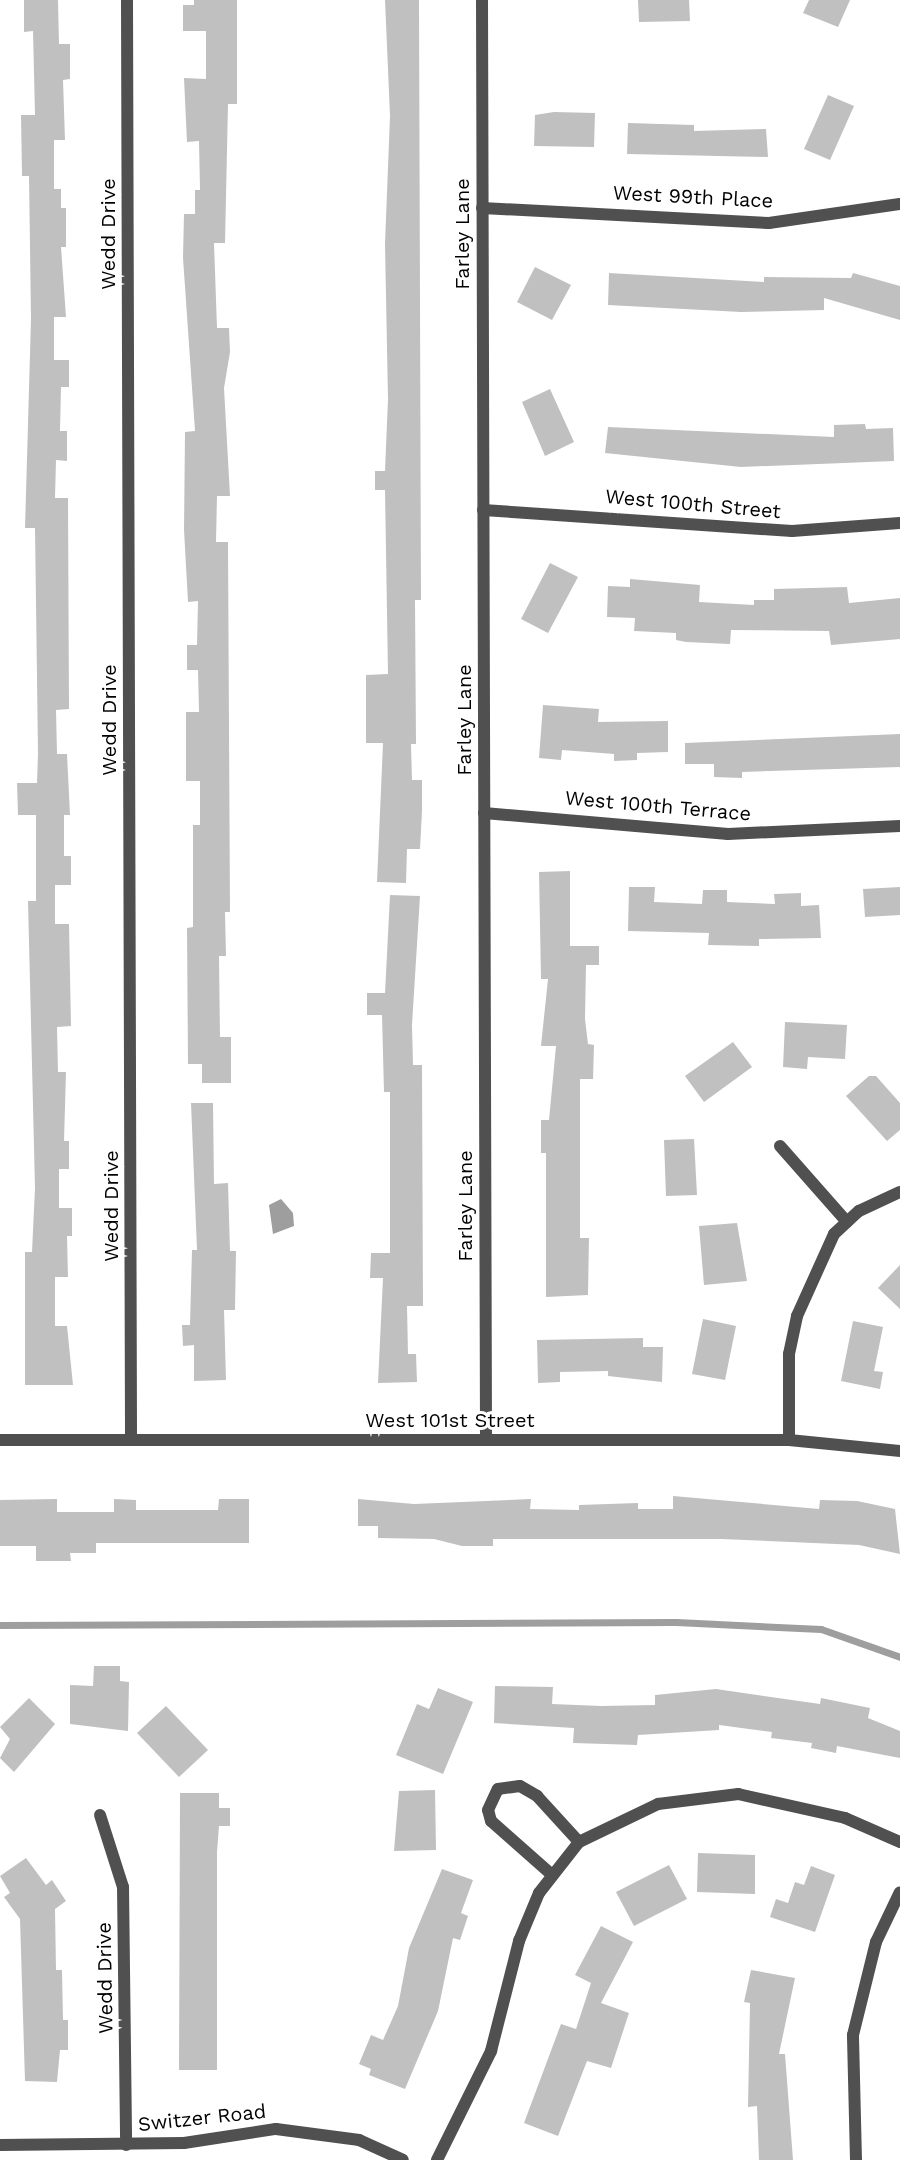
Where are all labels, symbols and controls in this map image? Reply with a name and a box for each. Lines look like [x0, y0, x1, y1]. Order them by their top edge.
street label: Wedd Drive [96, 178, 120, 290]
street label: Farley Lane [450, 178, 474, 290]
street label: West 99th Place [612, 181, 774, 213]
street label: West 100th Street [604, 484, 782, 524]
street label: Wedd Drive [97, 664, 121, 776]
street label: Farley Lane [452, 664, 476, 776]
street label: West 100th Terrace [564, 786, 752, 826]
street label: Wedd Drive [99, 1150, 123, 1262]
street label: Farley Lane [453, 1150, 477, 1262]
street label: West 101st Street [365, 1408, 535, 1432]
street label: Wedd Drive [92, 1922, 118, 2034]
street label: Switzer Road [137, 2099, 267, 2137]

